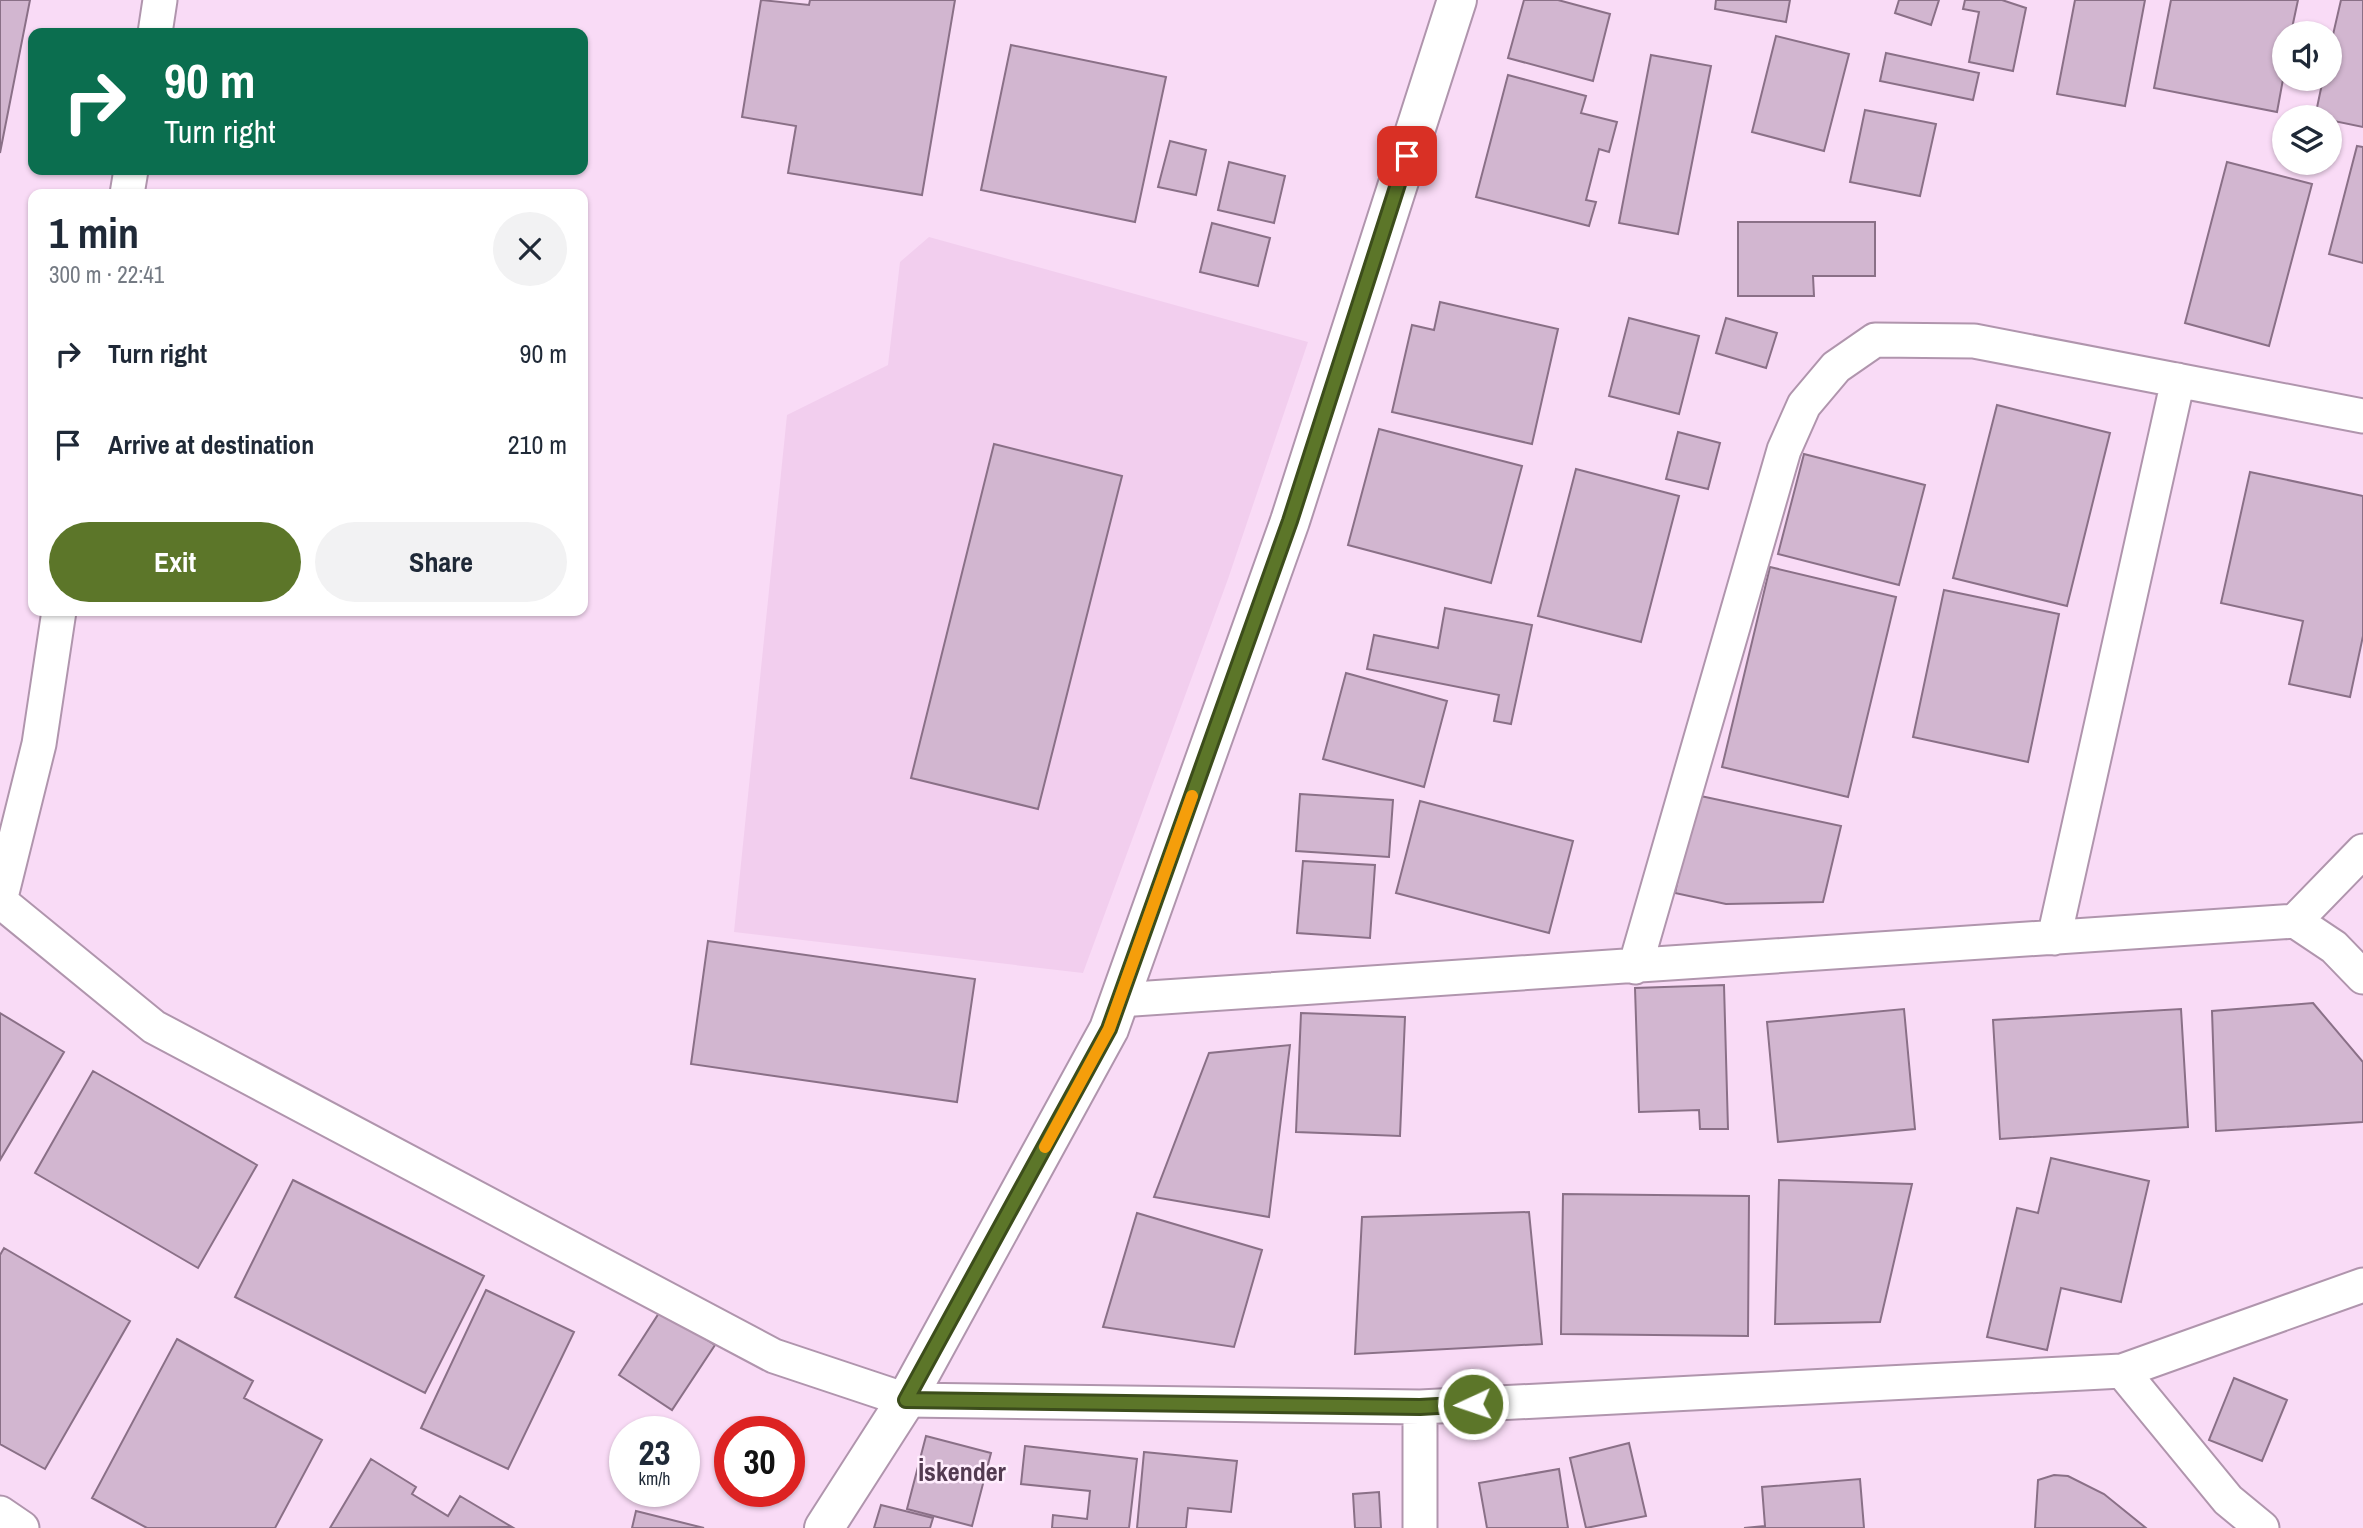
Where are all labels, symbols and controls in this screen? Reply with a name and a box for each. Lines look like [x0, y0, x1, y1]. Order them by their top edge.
map controls [2272, 21, 2342, 175]
button: sound [2272, 21, 2342, 91]
text: 90 m [164, 47, 256, 113]
icon: right [49, 56, 140, 147]
button: layers [2272, 105, 2342, 175]
text: Turn right [164, 110, 276, 153]
pin [1377, 126, 1437, 186]
icon: arrive [1388, 137, 1426, 175]
text: 1 min [49, 205, 139, 261]
button: close [493, 212, 567, 286]
text: 300 m · 22:41 [49, 259, 164, 290]
icon: right [49, 335, 87, 373]
text: Turn right [108, 336, 207, 371]
text: 90 m [520, 336, 567, 371]
icon: arrive [49, 426, 87, 464]
text: Arrive at destination [108, 427, 314, 462]
text: 210 m [508, 427, 567, 462]
button: Exit [49, 522, 301, 602]
button: Share [315, 522, 567, 602]
position arrow [1436, 1367, 1510, 1441]
speed limit sign: 30 [714, 1416, 805, 1507]
text: 23 [639, 1429, 670, 1476]
district label: İskender [918, 1454, 1007, 1489]
text: km/h [639, 1466, 671, 1491]

